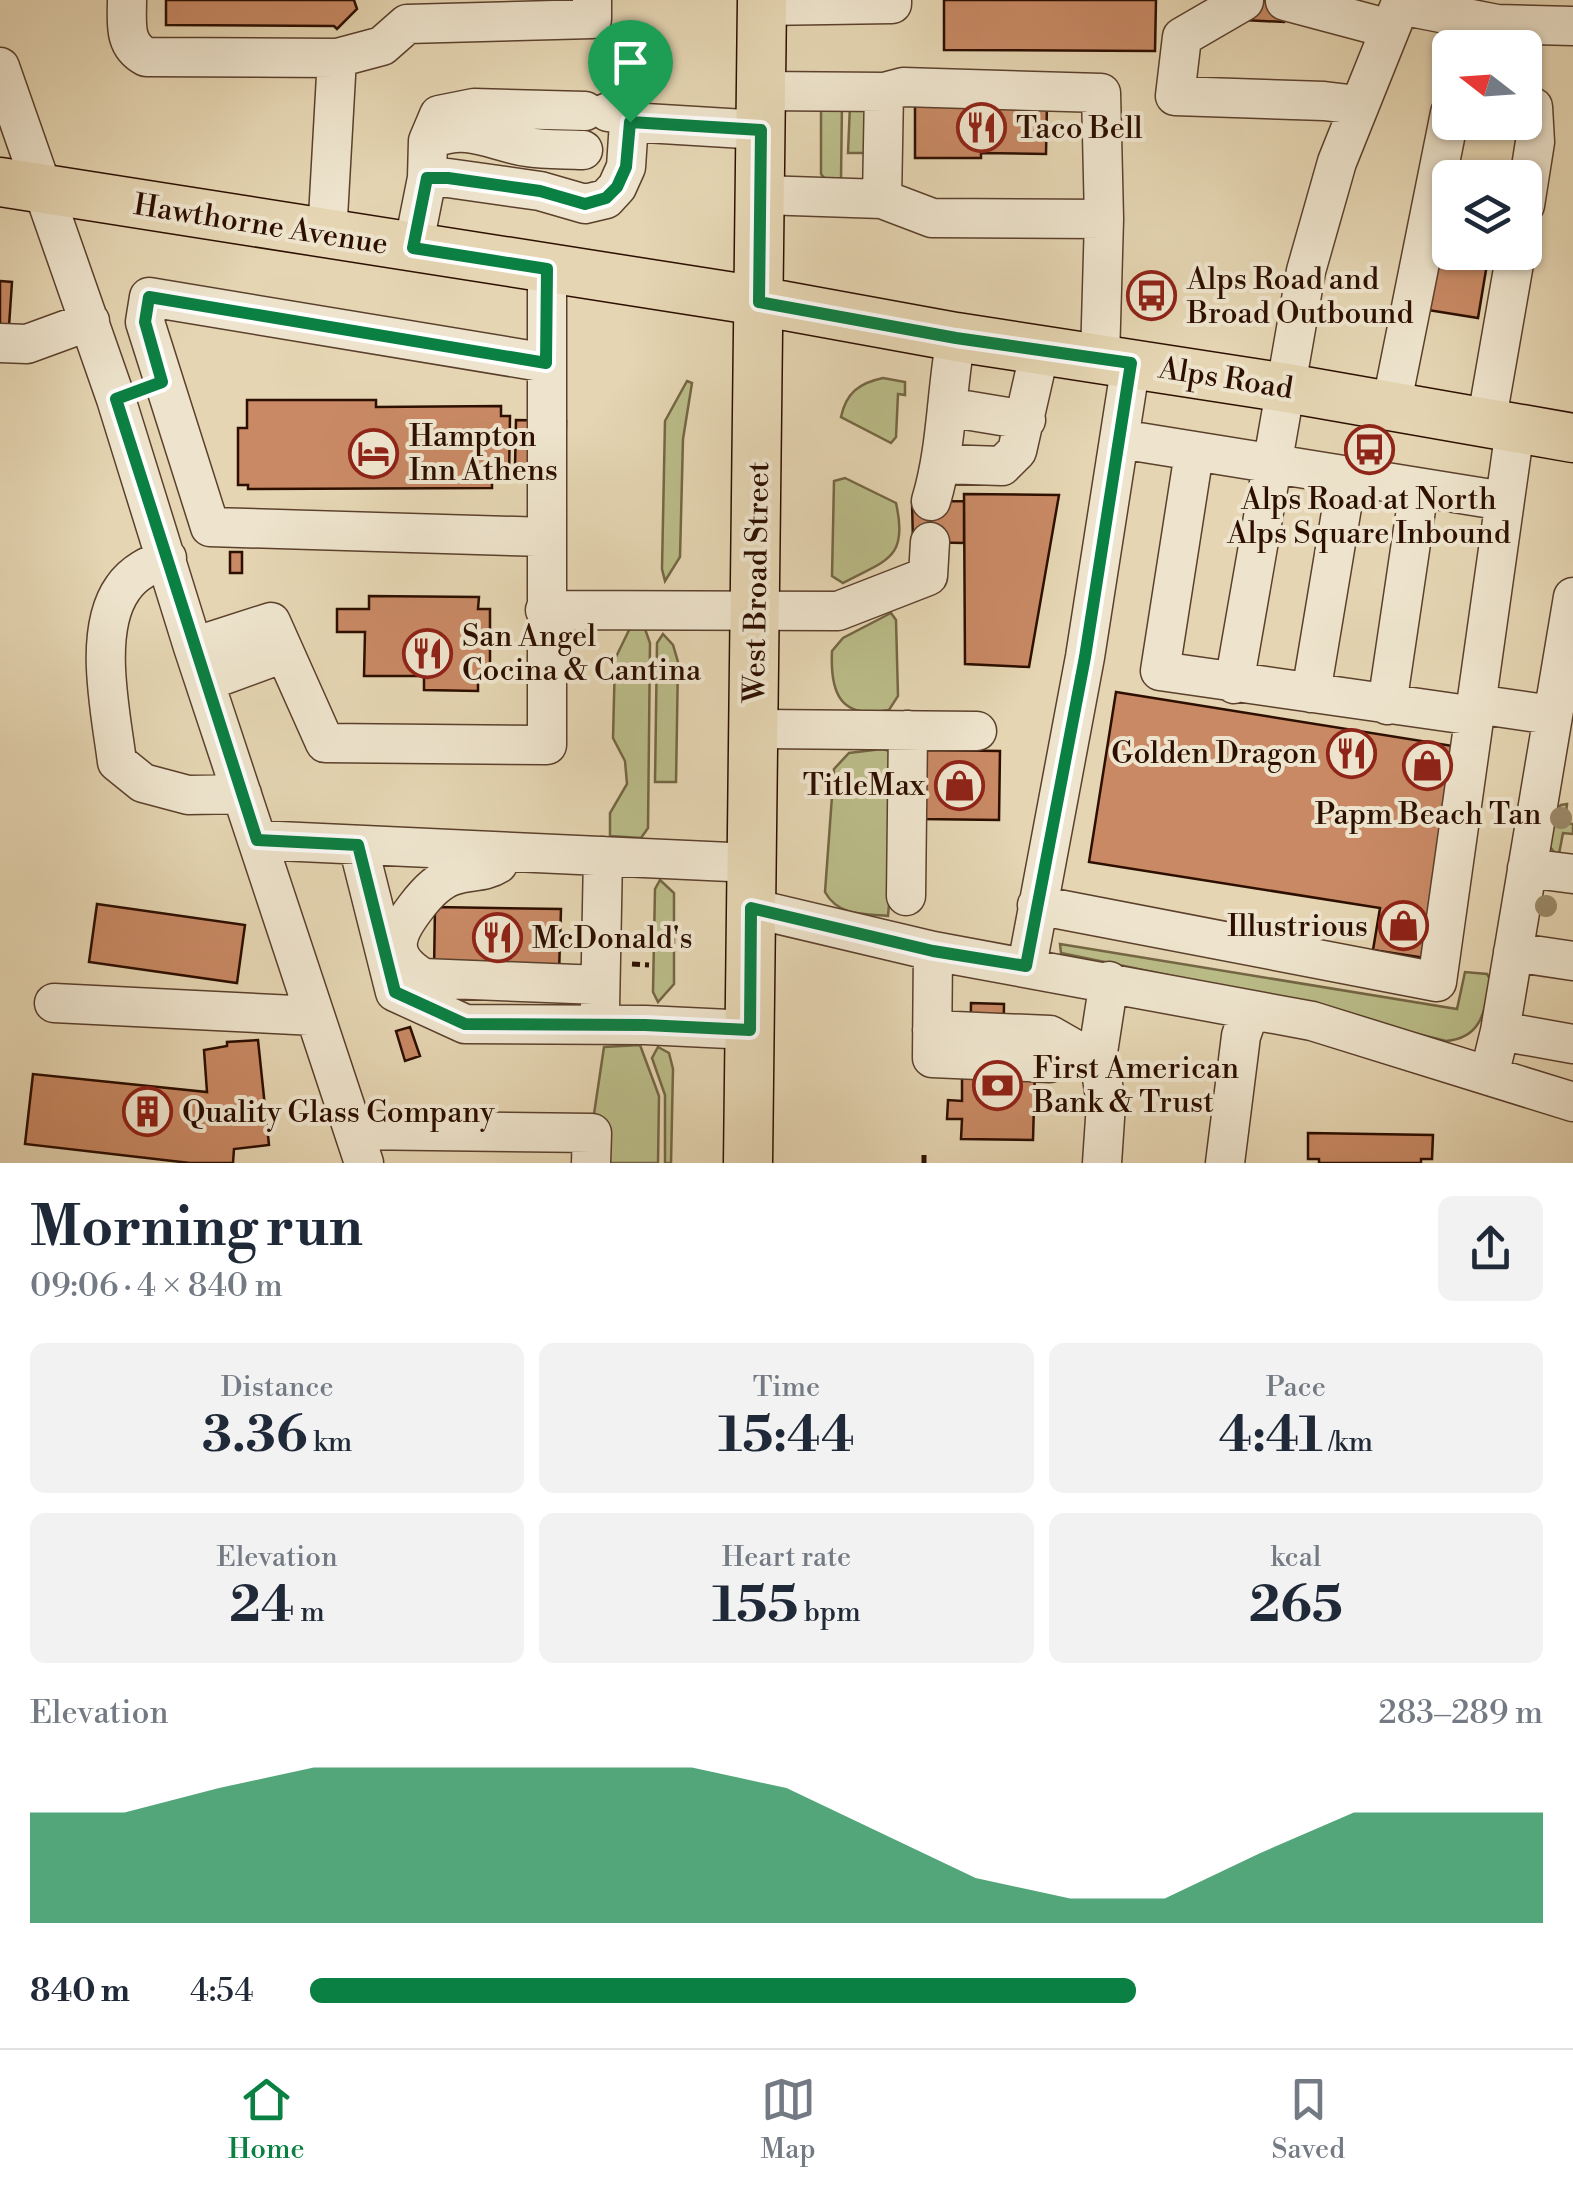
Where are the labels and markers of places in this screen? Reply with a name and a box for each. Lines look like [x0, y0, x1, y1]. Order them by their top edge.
pin [588, 20, 673, 123]
restaurant icon: Taco Bell [955, 102, 1007, 154]
place label: Taco Bell [1016, 110, 1143, 148]
place label: Alps Road and Broad Outbound [1186, 261, 1413, 333]
bus stop icon: Alps Road and Broad Outbound [1126, 270, 1178, 322]
place label: Hampton Inn Athens [409, 418, 558, 490]
bus stop icon: Alps Road at North Alps Square Inbound [1343, 424, 1395, 476]
hotel icon: Hampton Inn Athens [348, 427, 400, 479]
place label: Alps Road at North Alps Square Inbound [1226, 481, 1511, 553]
place label: San Angel Cocina & Cantina [462, 618, 702, 690]
restaurant icon: San Angel Cocina & Cantina [401, 627, 453, 679]
restaurant icon: Golden Dragon [1326, 727, 1378, 779]
place label: Golden Dragon [1111, 735, 1317, 773]
shop icon: Papm Beach Tan [1402, 739, 1454, 791]
shop icon: TitleMax [934, 759, 986, 811]
place label: TitleMax [803, 767, 926, 805]
place label: Papm Beach Tan [1315, 796, 1541, 834]
shop icon: Illustrious [1377, 900, 1429, 952]
place label: Illustrious [1227, 908, 1368, 946]
restaurant icon: McDonald's [471, 912, 523, 964]
place label: McDonald's [532, 920, 693, 958]
place label: First American Bank & Trust [1032, 1050, 1239, 1122]
bank icon: First American Bank & Trust [972, 1059, 1024, 1111]
building icon: Quality Glass Company [121, 1086, 173, 1138]
place label: Quality Glass Company [182, 1094, 495, 1132]

